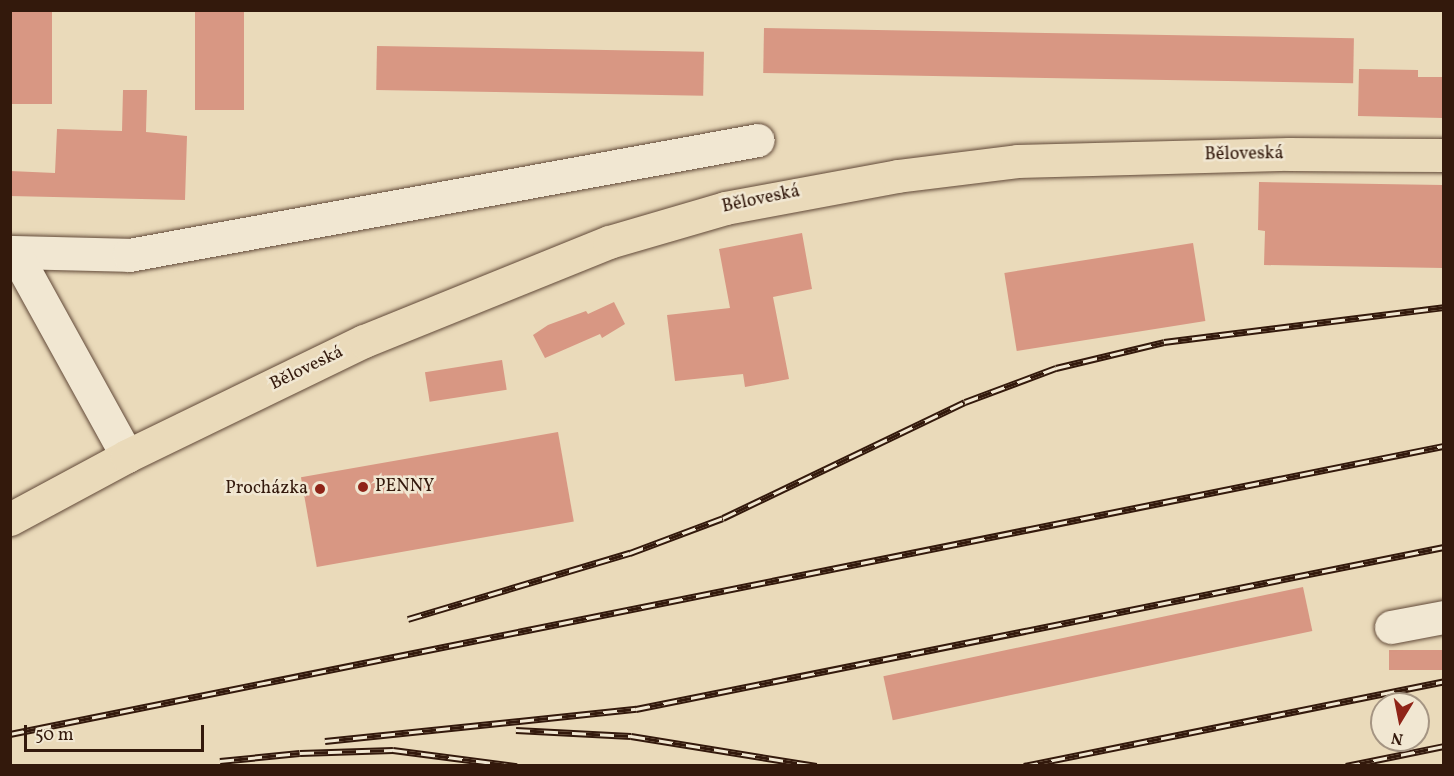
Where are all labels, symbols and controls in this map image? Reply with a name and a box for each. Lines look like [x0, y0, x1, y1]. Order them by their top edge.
street label: Běloveská [1204, 144, 1284, 166]
street label: Běloveská [720, 181, 802, 219]
street label: Běloveská [267, 342, 347, 396]
place label: PENNY [375, 476, 434, 498]
place label: Procházka [225, 478, 308, 500]
marker: PENNY [356, 480, 370, 494]
marker: Procházka [313, 482, 327, 496]
north arrow [1370, 692, 1430, 752]
scale bar [27, 713, 207, 751]
text: 50 m [35, 723, 74, 748]
text: N [1390, 726, 1405, 750]

